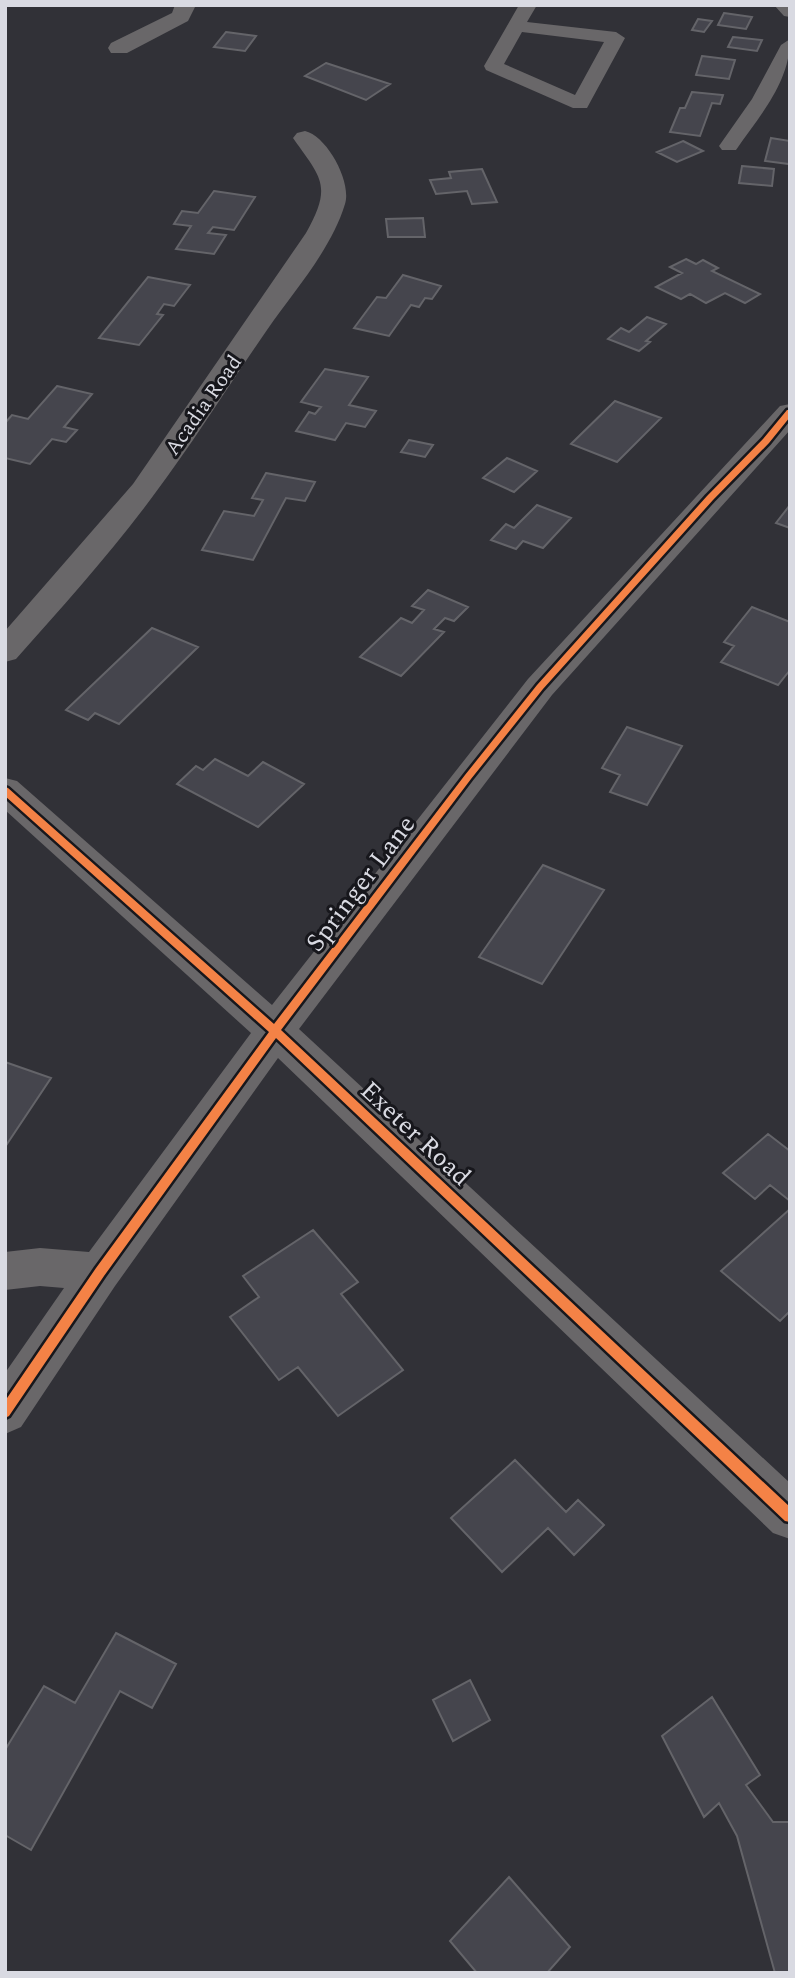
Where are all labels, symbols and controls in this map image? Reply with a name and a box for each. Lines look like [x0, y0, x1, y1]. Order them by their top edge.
street label: Acadia Road [157, 349, 250, 463]
street label: Springer Lane [296, 807, 426, 960]
street label: Exeter Road [351, 1072, 480, 1196]

